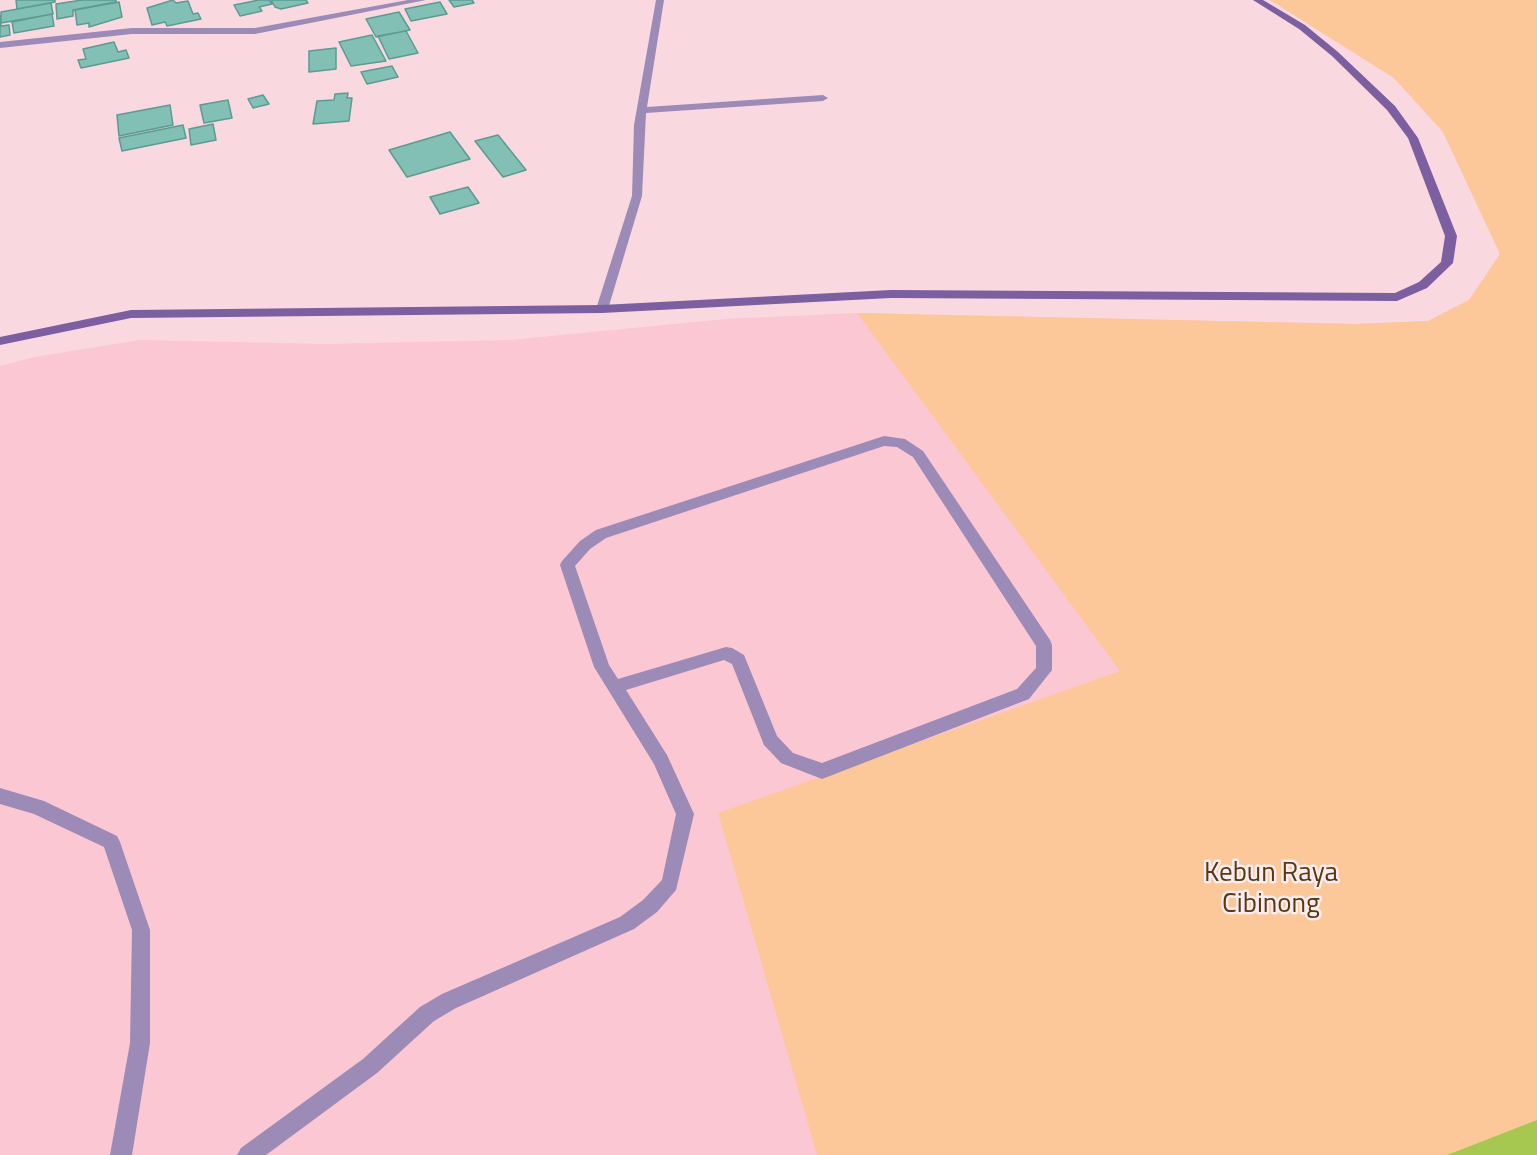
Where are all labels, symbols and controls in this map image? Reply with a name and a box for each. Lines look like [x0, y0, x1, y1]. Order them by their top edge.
park label: Kebun Raya Cibinong [1204, 858, 1338, 921]

